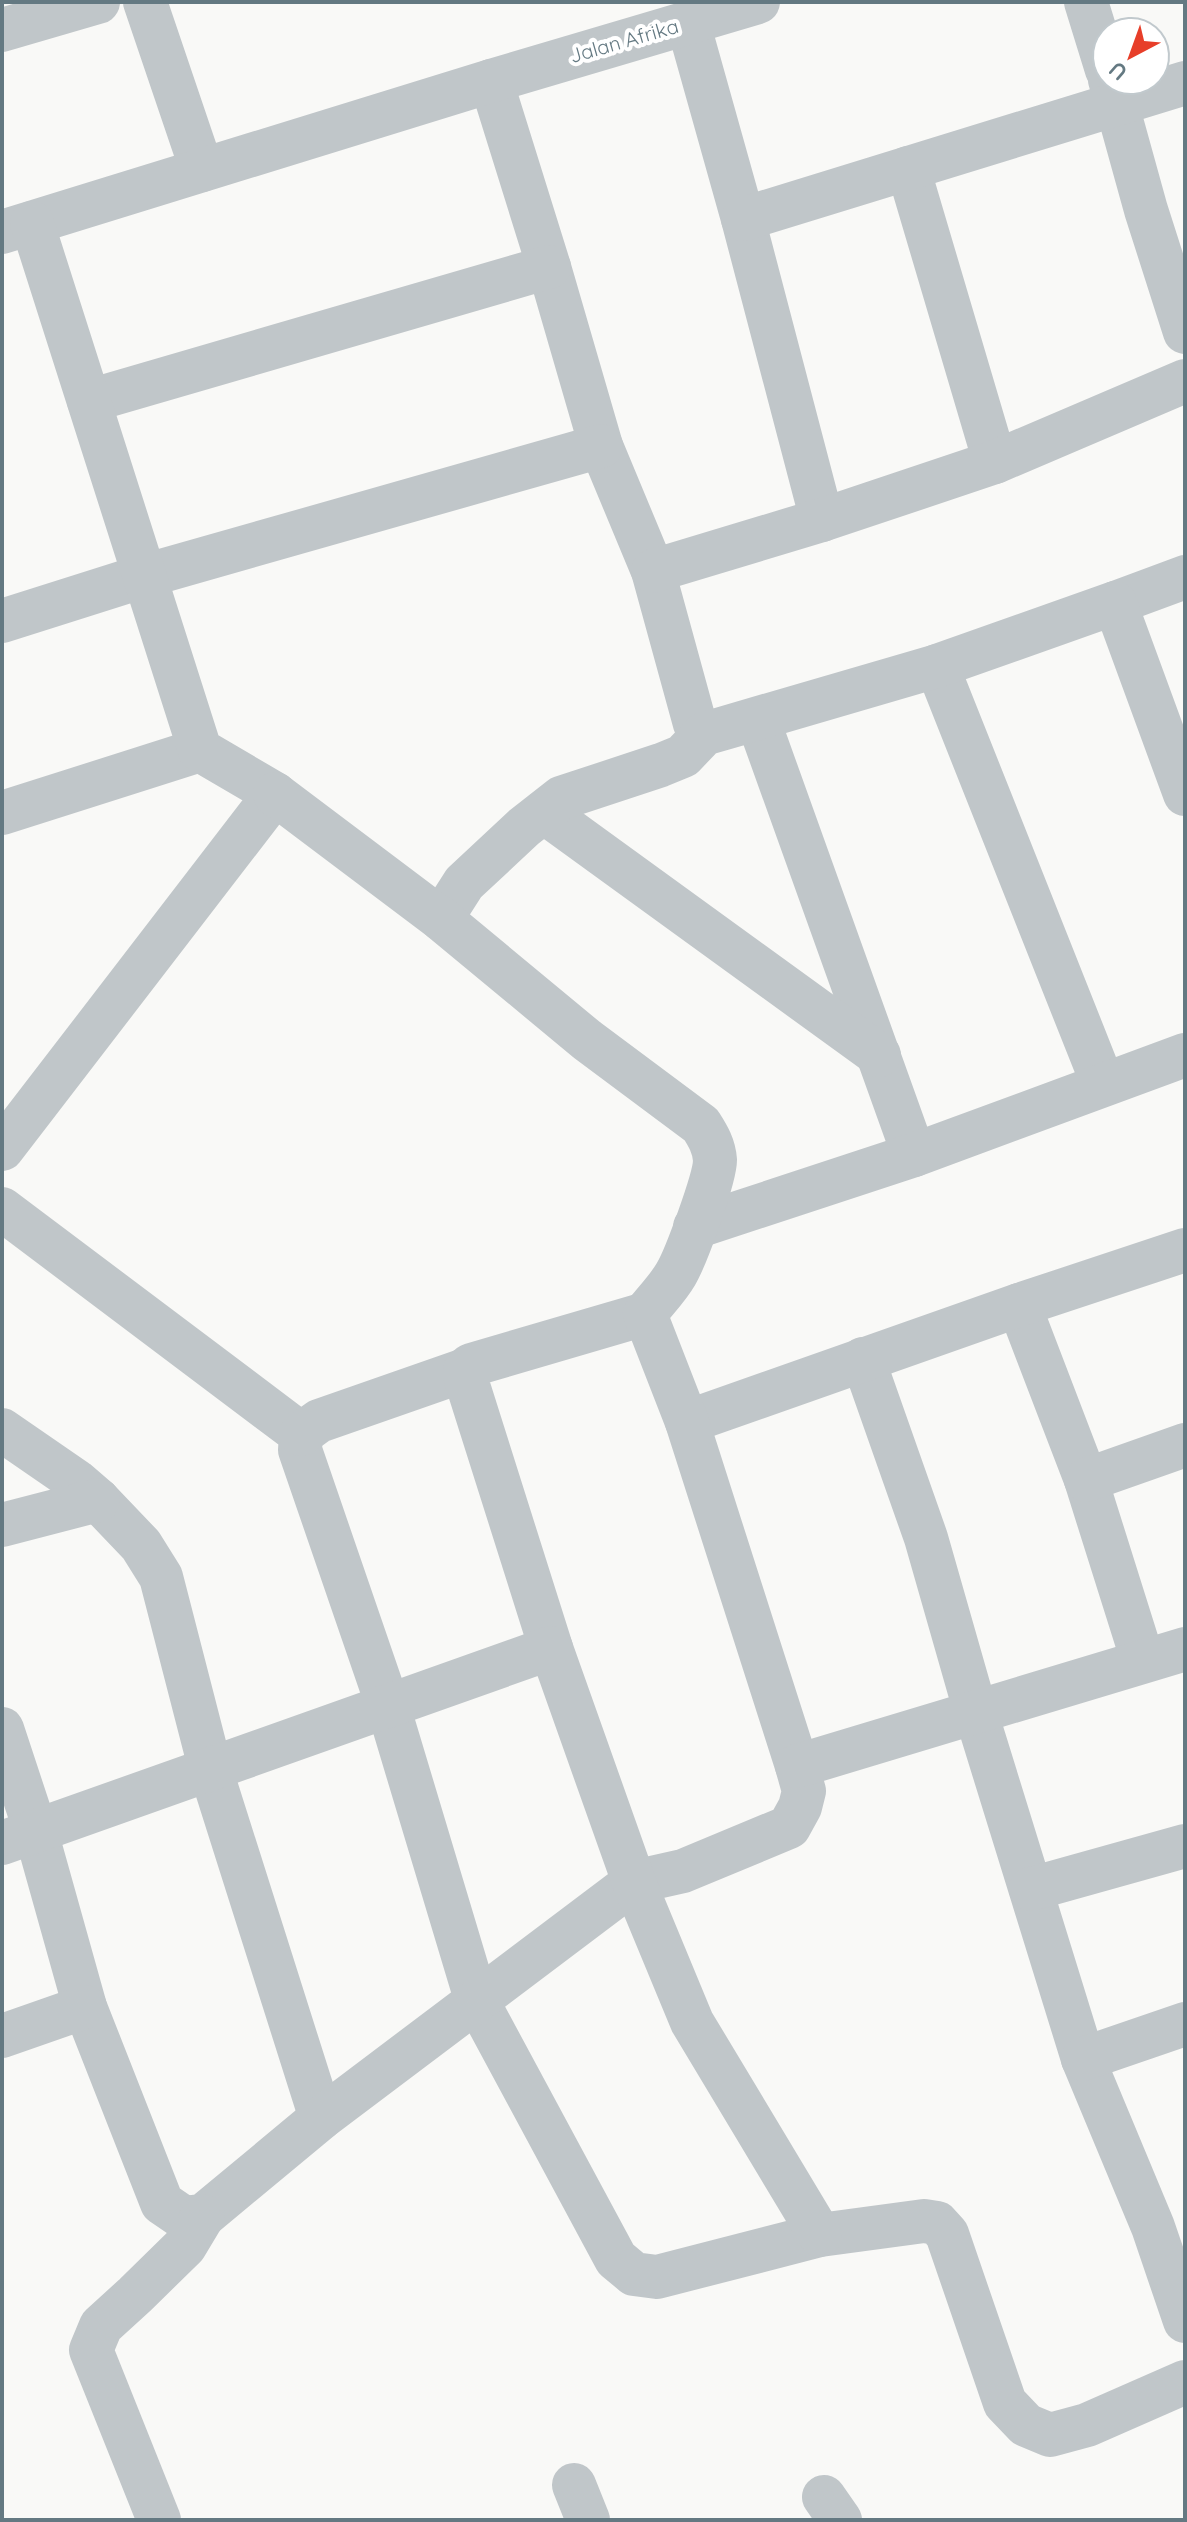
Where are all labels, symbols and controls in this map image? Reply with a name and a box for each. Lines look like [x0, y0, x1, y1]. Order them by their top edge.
street label: Jalan Afrika [567, 13, 681, 68]
north arrow [1091, 16, 1171, 96]
text: U [1103, 55, 1133, 87]

